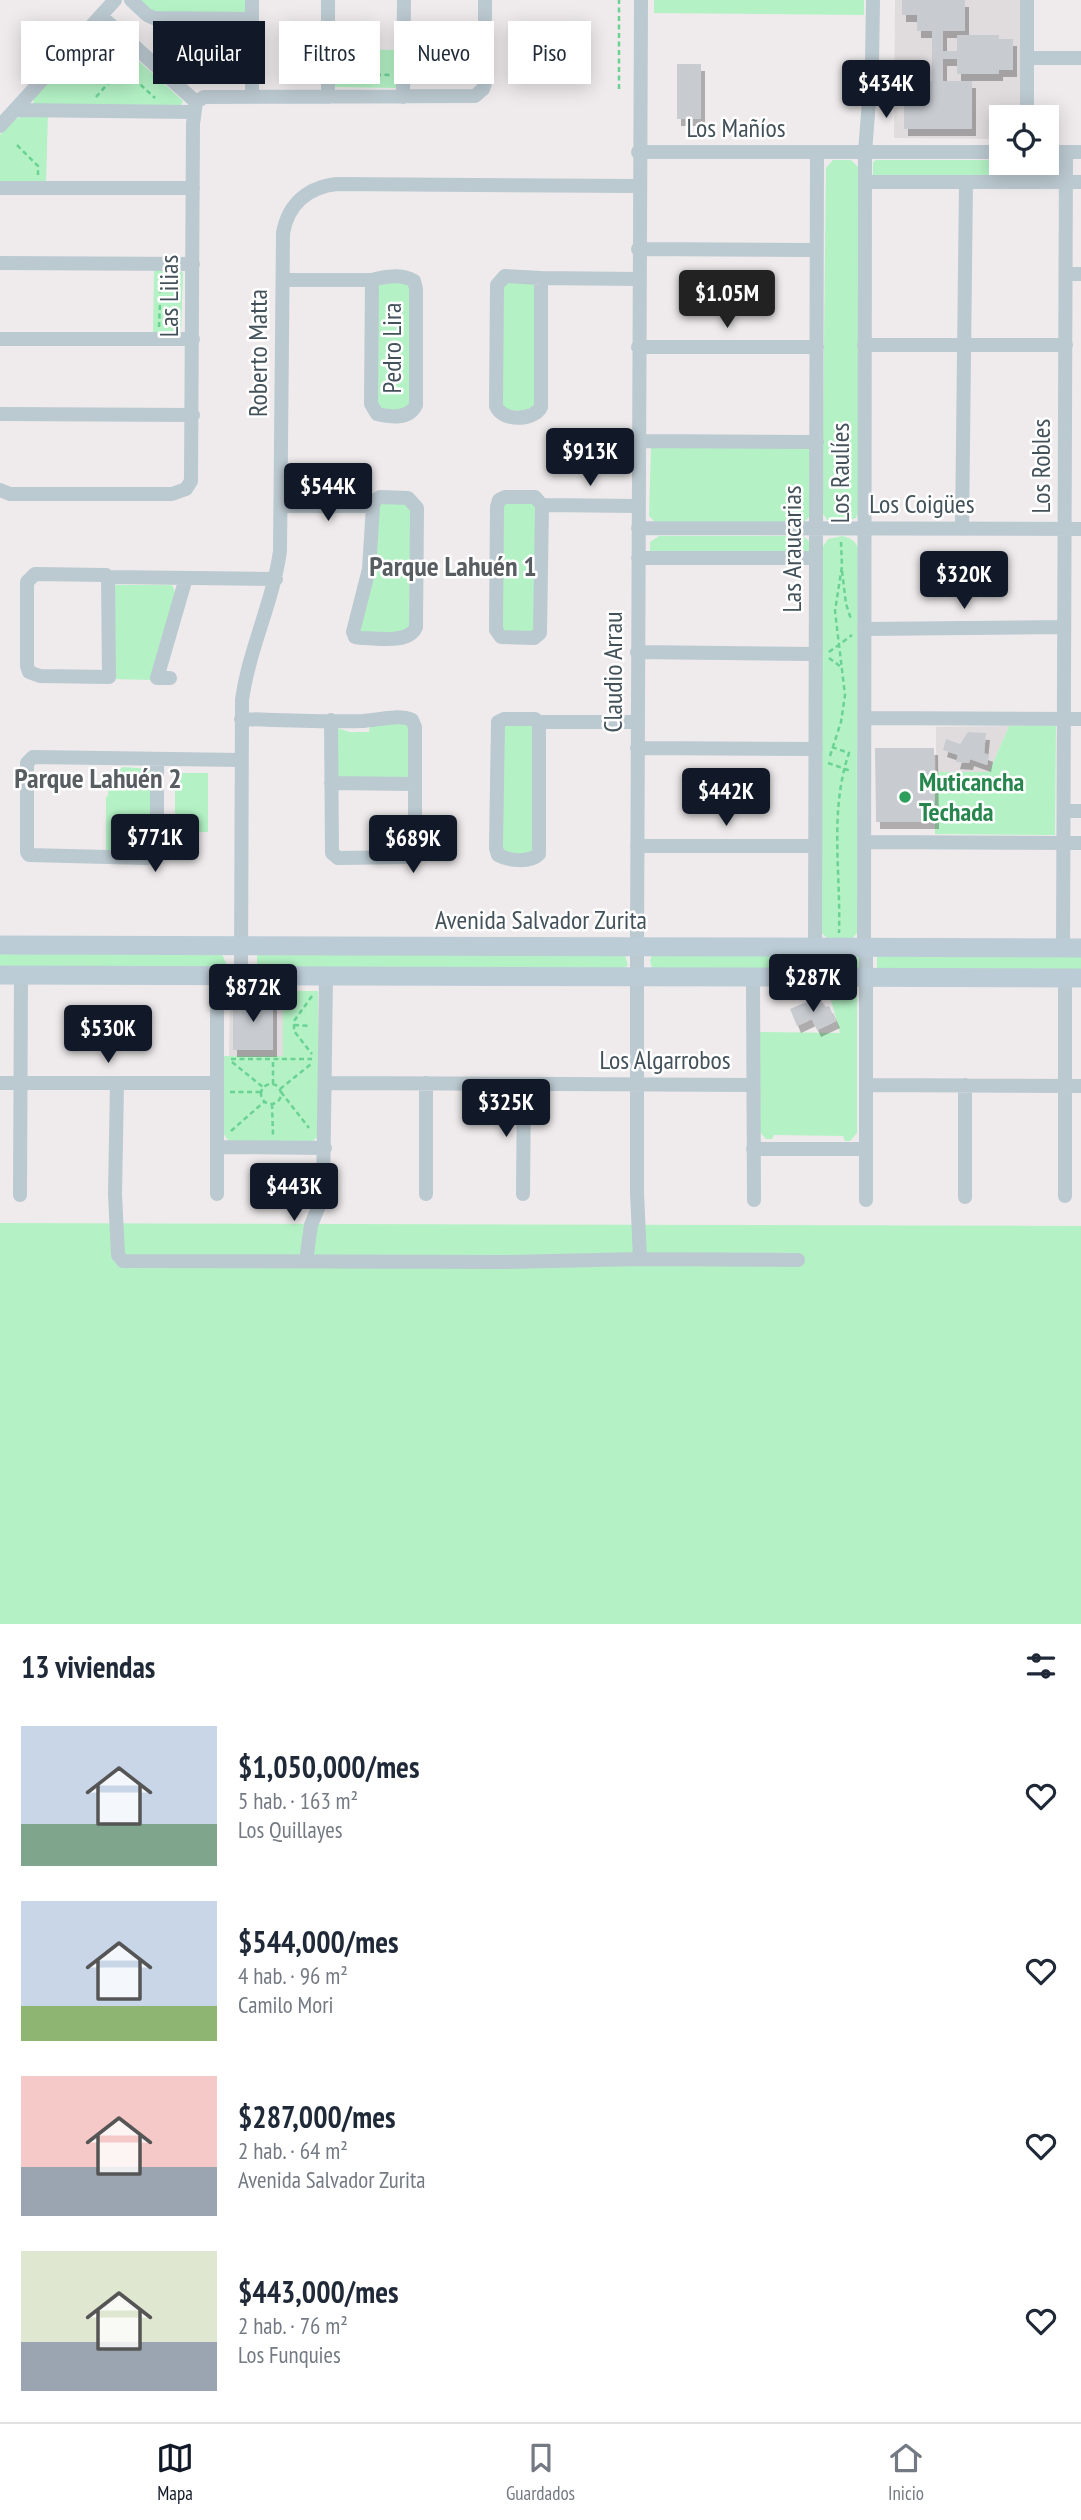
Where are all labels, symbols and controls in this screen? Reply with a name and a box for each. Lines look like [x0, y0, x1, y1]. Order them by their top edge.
chip: Comprar [21, 21, 139, 84]
chip: Alquilar [153, 21, 265, 84]
chip: Filtros [279, 21, 380, 84]
chip: Nuevo [394, 21, 494, 84]
chip: Piso [508, 21, 591, 84]
pin: $434K [837, 60, 935, 120]
text: $434K [858, 68, 914, 97]
map controls [989, 105, 1059, 175]
button: locate [989, 105, 1059, 175]
street label: Los Mañíos [686, 111, 786, 144]
street label: Las Lilias [152, 255, 185, 337]
pin: $1.05M [670, 270, 784, 330]
text: $1.05M [695, 278, 759, 307]
street label: Roberto Matta [241, 289, 274, 417]
street label: Pedro Lira [375, 303, 408, 393]
street label: Los Robles [1024, 419, 1057, 513]
street label: Los Raulíes [823, 423, 856, 523]
pin: $913K [541, 428, 639, 488]
text: $913K [562, 436, 618, 465]
pin: $544K [279, 463, 377, 523]
text: $544K [300, 471, 356, 500]
street label: Las Araucarias [775, 485, 808, 613]
street label: Los Coigües [869, 487, 975, 520]
district label: Parque Lahuén 1 [369, 547, 537, 584]
pin: $320K [915, 552, 1013, 611]
text: $320K [936, 559, 992, 588]
street label: Claudio Arrau [596, 612, 629, 732]
district label: Parque Lahuén 2 [14, 759, 182, 796]
place label: Muticancha Techada [919, 765, 1024, 828]
pin: $442K [677, 768, 775, 828]
text: $442K [698, 776, 754, 805]
marker: Muticancha Techada [897, 789, 913, 805]
pin: $771K [106, 814, 204, 874]
pin: $689K [364, 816, 462, 875]
text: $771K [127, 822, 183, 851]
text: $689K [385, 823, 441, 852]
street label: Avenida Salvador Zurita [435, 903, 647, 936]
pin: $287K [764, 954, 862, 1014]
text: $287K [785, 962, 841, 991]
pin: $872K [204, 964, 302, 1024]
text: $872K [225, 972, 281, 1001]
pin: $530K [59, 1006, 157, 1065]
text: $530K [80, 1013, 136, 1042]
street label: Los Algarrobos [599, 1043, 731, 1076]
pin: $325K [457, 1080, 555, 1139]
text: $325K [478, 1087, 534, 1116]
pin: $443K [245, 1164, 343, 1223]
text: $443K [266, 1171, 322, 1200]
text: 13 viviendas [21, 1647, 155, 1686]
icon: filters [1022, 1647, 1060, 1685]
text: $1,050,000/mes [238, 1747, 419, 1786]
icon: home [77, 1754, 161, 1838]
icon: heart [1022, 1777, 1060, 1815]
text: 5 hab. · 163 m² [238, 1786, 358, 1815]
text: Los Quillayes [238, 1815, 343, 1844]
text: $544,000/mes [238, 1922, 399, 1961]
icon: home [77, 1929, 161, 2013]
icon: heart [1022, 1952, 1060, 1990]
text: 4 hab. · 96 m² [238, 1961, 348, 1990]
text: Camilo Mori [238, 1990, 333, 2019]
text: $287,000/mes [238, 2097, 396, 2136]
icon: home [77, 2104, 161, 2188]
icon: heart [1022, 2127, 1060, 2165]
text: 2 hab. · 64 m² [238, 2136, 348, 2165]
text: Avenida Salvador Zurita [238, 2165, 425, 2194]
text: $443,000/mes [238, 2272, 399, 2311]
icon: home [77, 2279, 161, 2363]
icon: heart [1022, 2302, 1060, 2340]
text: 2 hab. · 76 m² [238, 2311, 348, 2340]
text: Los Funquies [238, 2340, 341, 2369]
tab: Mapa [156, 2439, 194, 2505]
tab: Guardados [506, 2439, 575, 2505]
tab: Inicio [887, 2439, 925, 2505]

